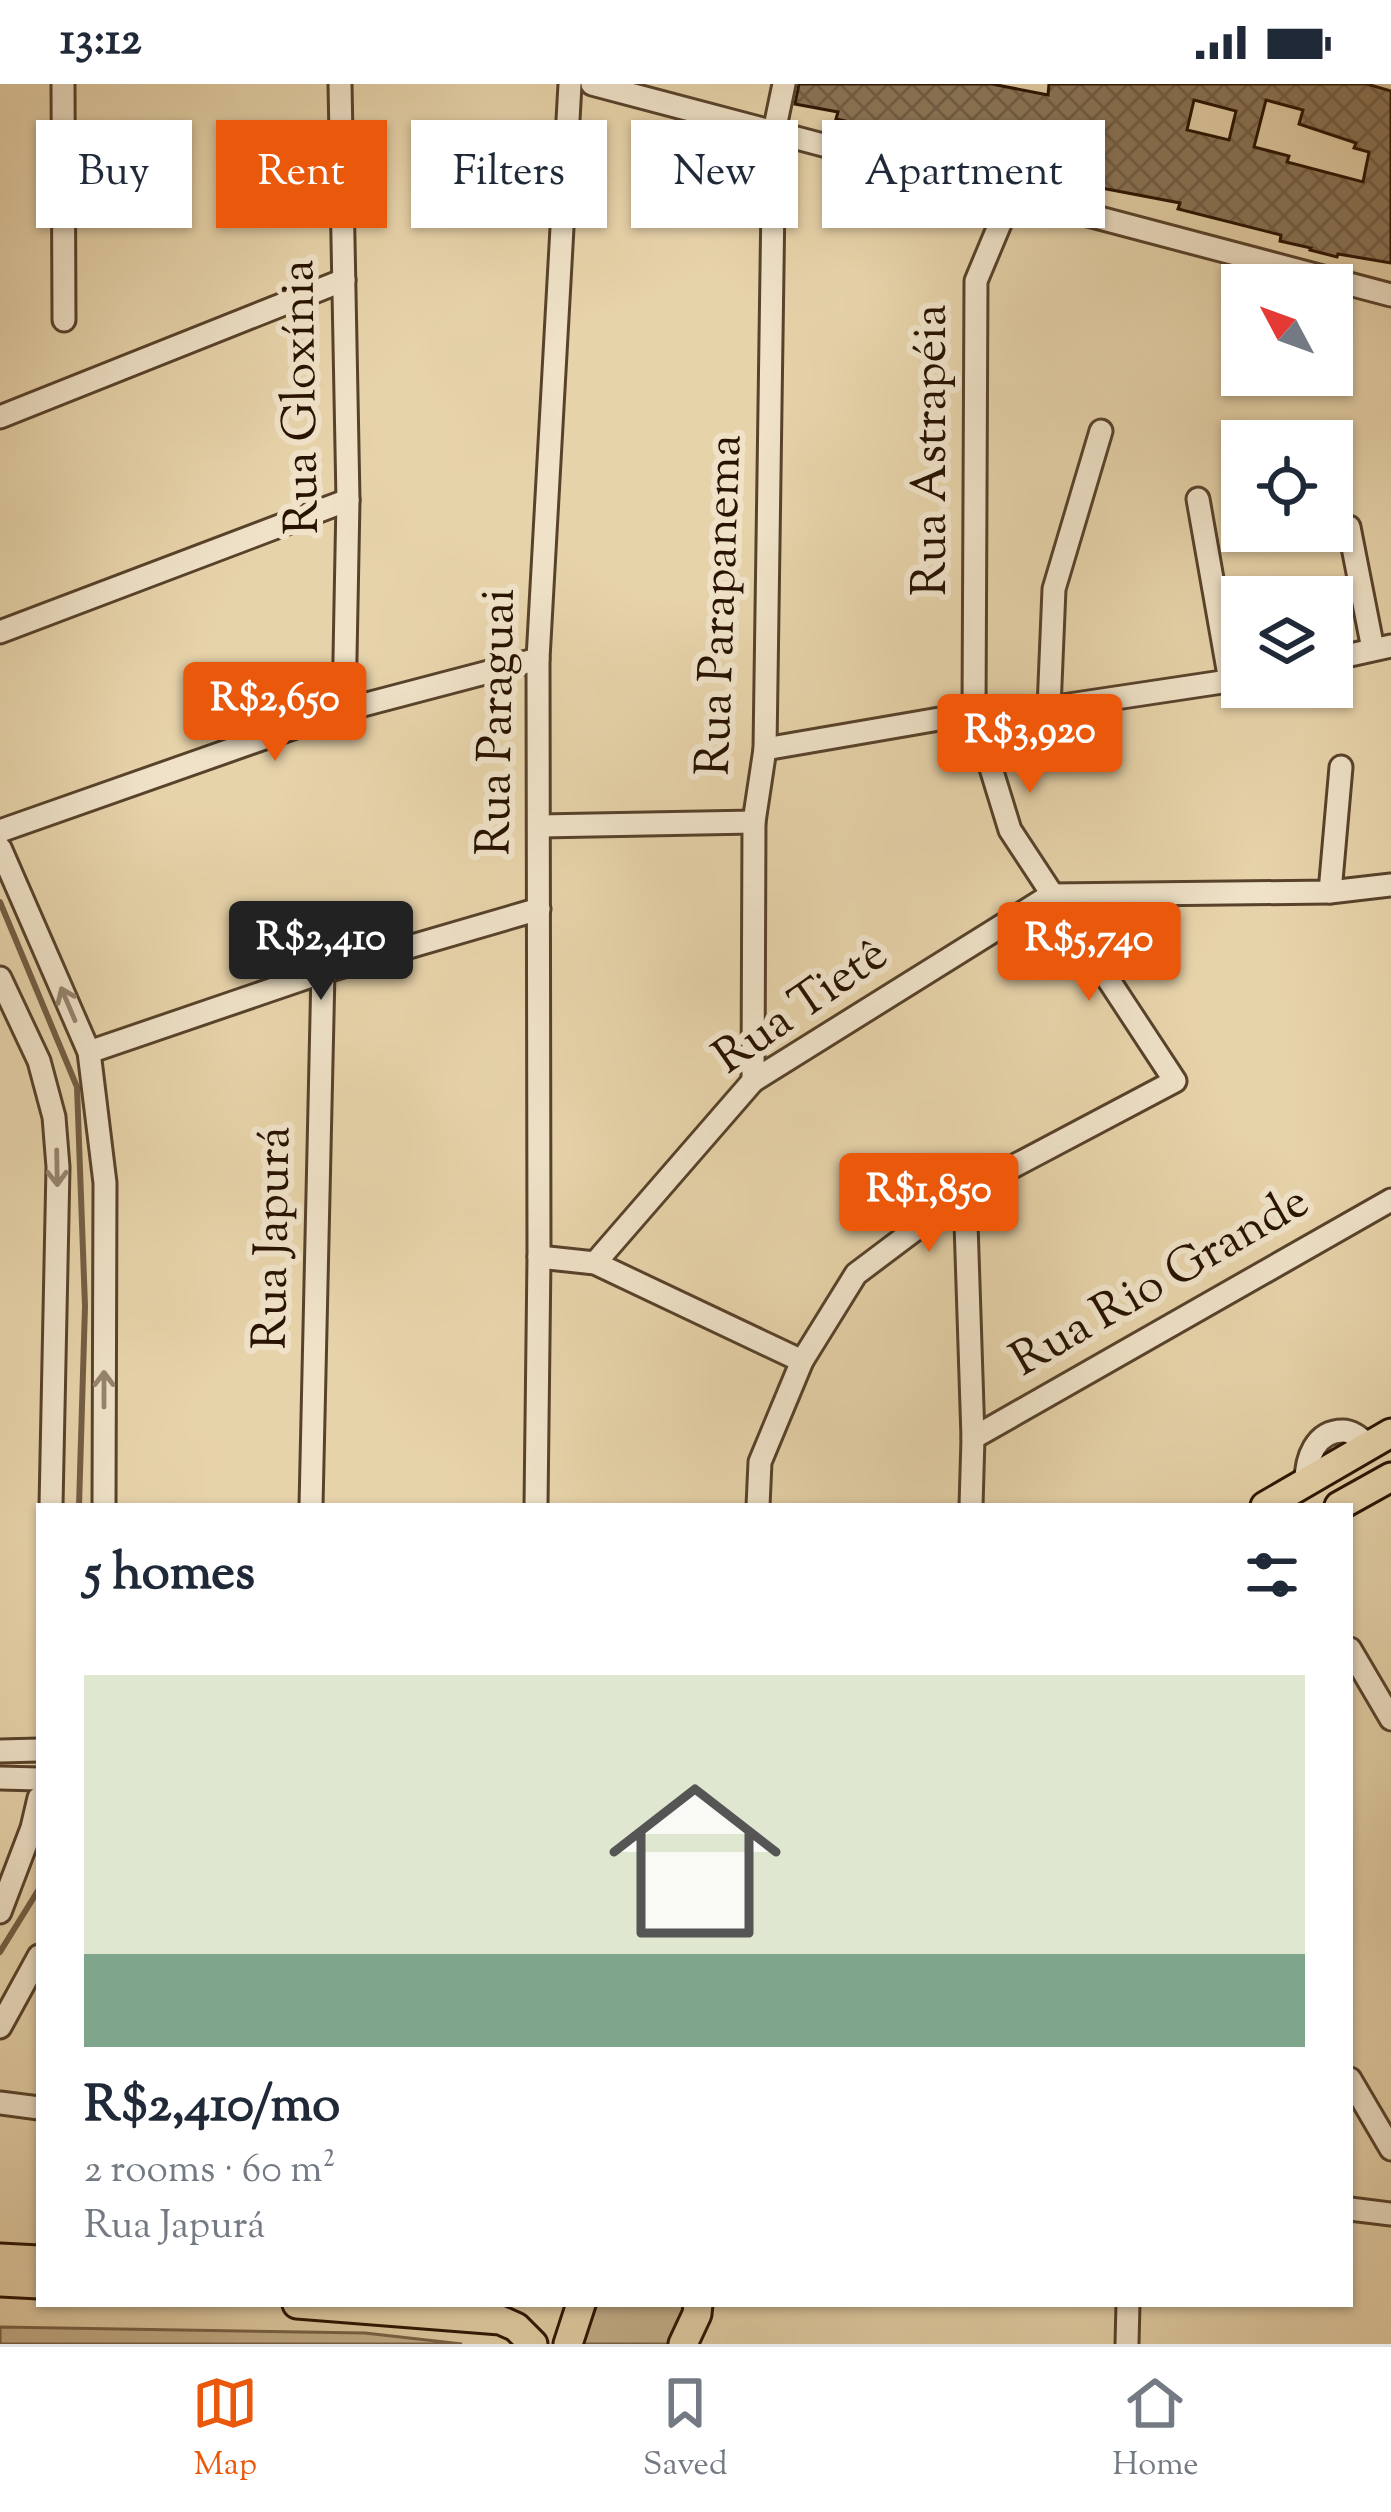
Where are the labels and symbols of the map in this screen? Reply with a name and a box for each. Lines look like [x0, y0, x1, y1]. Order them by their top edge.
street label: Rua Gloxínia [266, 259, 340, 535]
north arrow [1221, 264, 1353, 396]
street label: Rua Astrapéia [899, 304, 968, 596]
street label: Rua Parapanema [682, 433, 762, 777]
street label: Rua Paraguai [462, 588, 536, 856]
pin: R$2,650 [164, 662, 386, 764]
pin: R$3,920 [919, 694, 1141, 796]
pin: R$2,410 [210, 901, 432, 1003]
pin: R$5,740 [978, 902, 1200, 1004]
street label: Rua Tietê [701, 923, 903, 1093]
one-way arrow [55, 987, 77, 1023]
street label: Rua Japurá [239, 1126, 311, 1350]
one-way arrow [45, 1148, 68, 1187]
pin: R$1,850 [818, 1153, 1040, 1255]
street label: Rua Rio Grande [999, 1170, 1323, 1396]
one-way arrow [93, 1370, 115, 1409]

